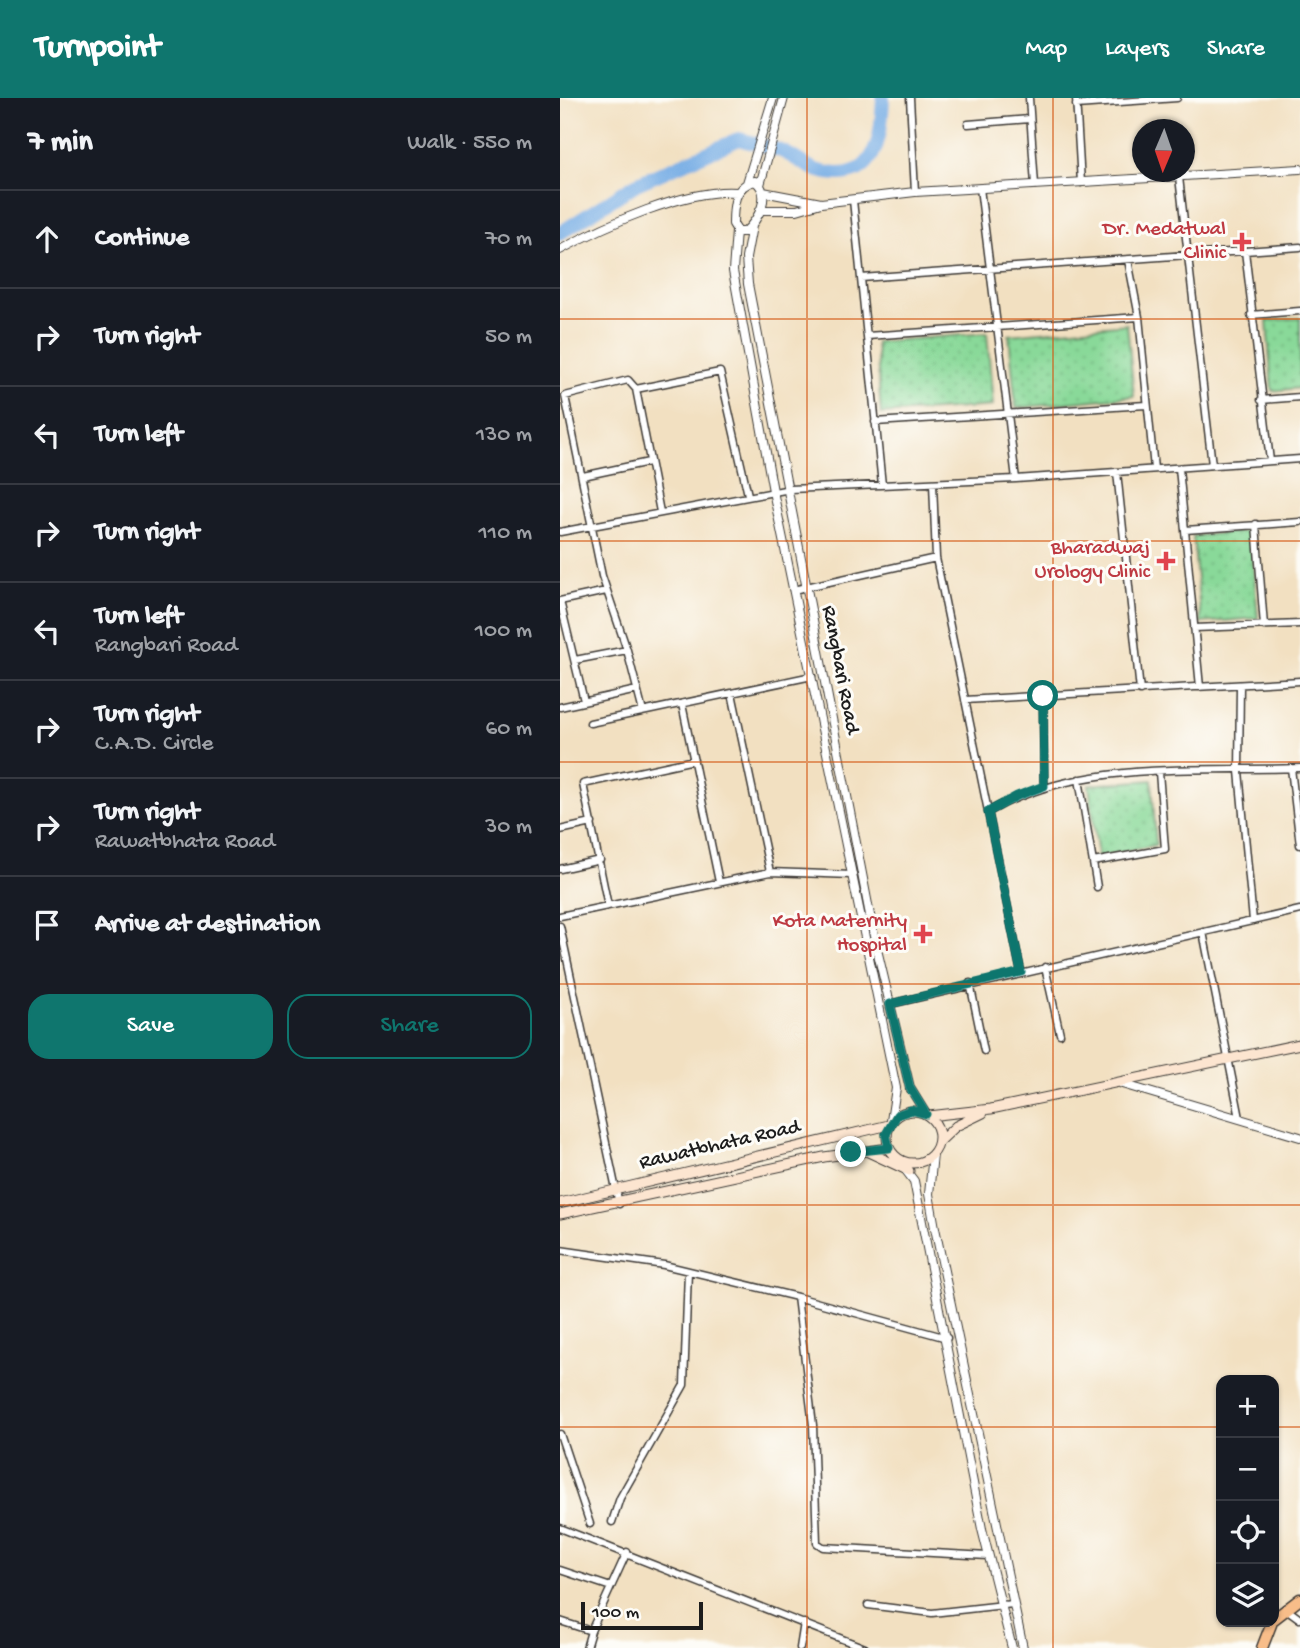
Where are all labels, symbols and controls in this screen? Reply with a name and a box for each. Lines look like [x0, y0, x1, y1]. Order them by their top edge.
text: Turnpoint [35, 30, 160, 68]
text: Map [1025, 35, 1067, 64]
text: Layers [1105, 35, 1169, 64]
text: Share [1207, 35, 1265, 64]
north arrow [1132, 119, 1195, 182]
text: 7 min [28, 126, 93, 161]
text: Walk · 550 m [407, 130, 532, 157]
place label: Dr. Medatwal Clinic [1101, 218, 1227, 267]
icon: ahead [28, 220, 66, 258]
text: Continue [95, 224, 189, 255]
text: 70 m [485, 226, 532, 253]
marker: Dr. Medatwal Clinic [1232, 232, 1252, 252]
icon: right [28, 318, 66, 356]
text: Turn right [95, 322, 199, 353]
text: 50 m [485, 324, 532, 351]
icon: left [28, 416, 66, 454]
text: Turn left [95, 420, 183, 451]
text: 130 m [476, 422, 532, 449]
icon: right [28, 514, 66, 552]
text: Turn right [95, 518, 199, 549]
text: 110 m [479, 520, 532, 547]
place label: Bharadwaj Urology Clinic [1035, 537, 1151, 586]
marker: Bharadwaj Urology Clinic [1156, 551, 1176, 571]
text: Turn left [95, 602, 183, 633]
street label: Rangbari Road [814, 604, 864, 738]
icon: left [28, 612, 66, 650]
text: 100 m [475, 618, 532, 645]
text: Rangbari Road [95, 633, 238, 660]
route start [1027, 680, 1058, 711]
text: Turn right [95, 700, 199, 731]
icon: right [28, 710, 66, 748]
text: 60 m [486, 716, 532, 743]
text: C.A.D. Circle [95, 731, 213, 758]
text: Turn right [95, 798, 199, 829]
icon: right [28, 808, 66, 846]
text: 30 m [485, 814, 532, 841]
text: Rawatbhata Road [95, 829, 275, 856]
icon: arrive [28, 906, 66, 944]
text: Arrive at destination [95, 910, 320, 941]
place label: Kota Maternity Hospital [773, 910, 907, 959]
marker: Kota Maternity Hospital [913, 924, 933, 944]
button: Save [28, 994, 273, 1059]
button: Share [287, 994, 532, 1059]
street label: Rawatbhata Road [637, 1115, 804, 1177]
route end [835, 1136, 866, 1167]
map controls [1216, 1375, 1279, 1627]
button: + [1216, 1375, 1279, 1438]
button: − [1216, 1438, 1279, 1501]
button: locate [1216, 1501, 1279, 1564]
button: layers [1216, 1564, 1279, 1627]
scale bar [581, 1599, 704, 1631]
text: 100 m [592, 1602, 639, 1625]

